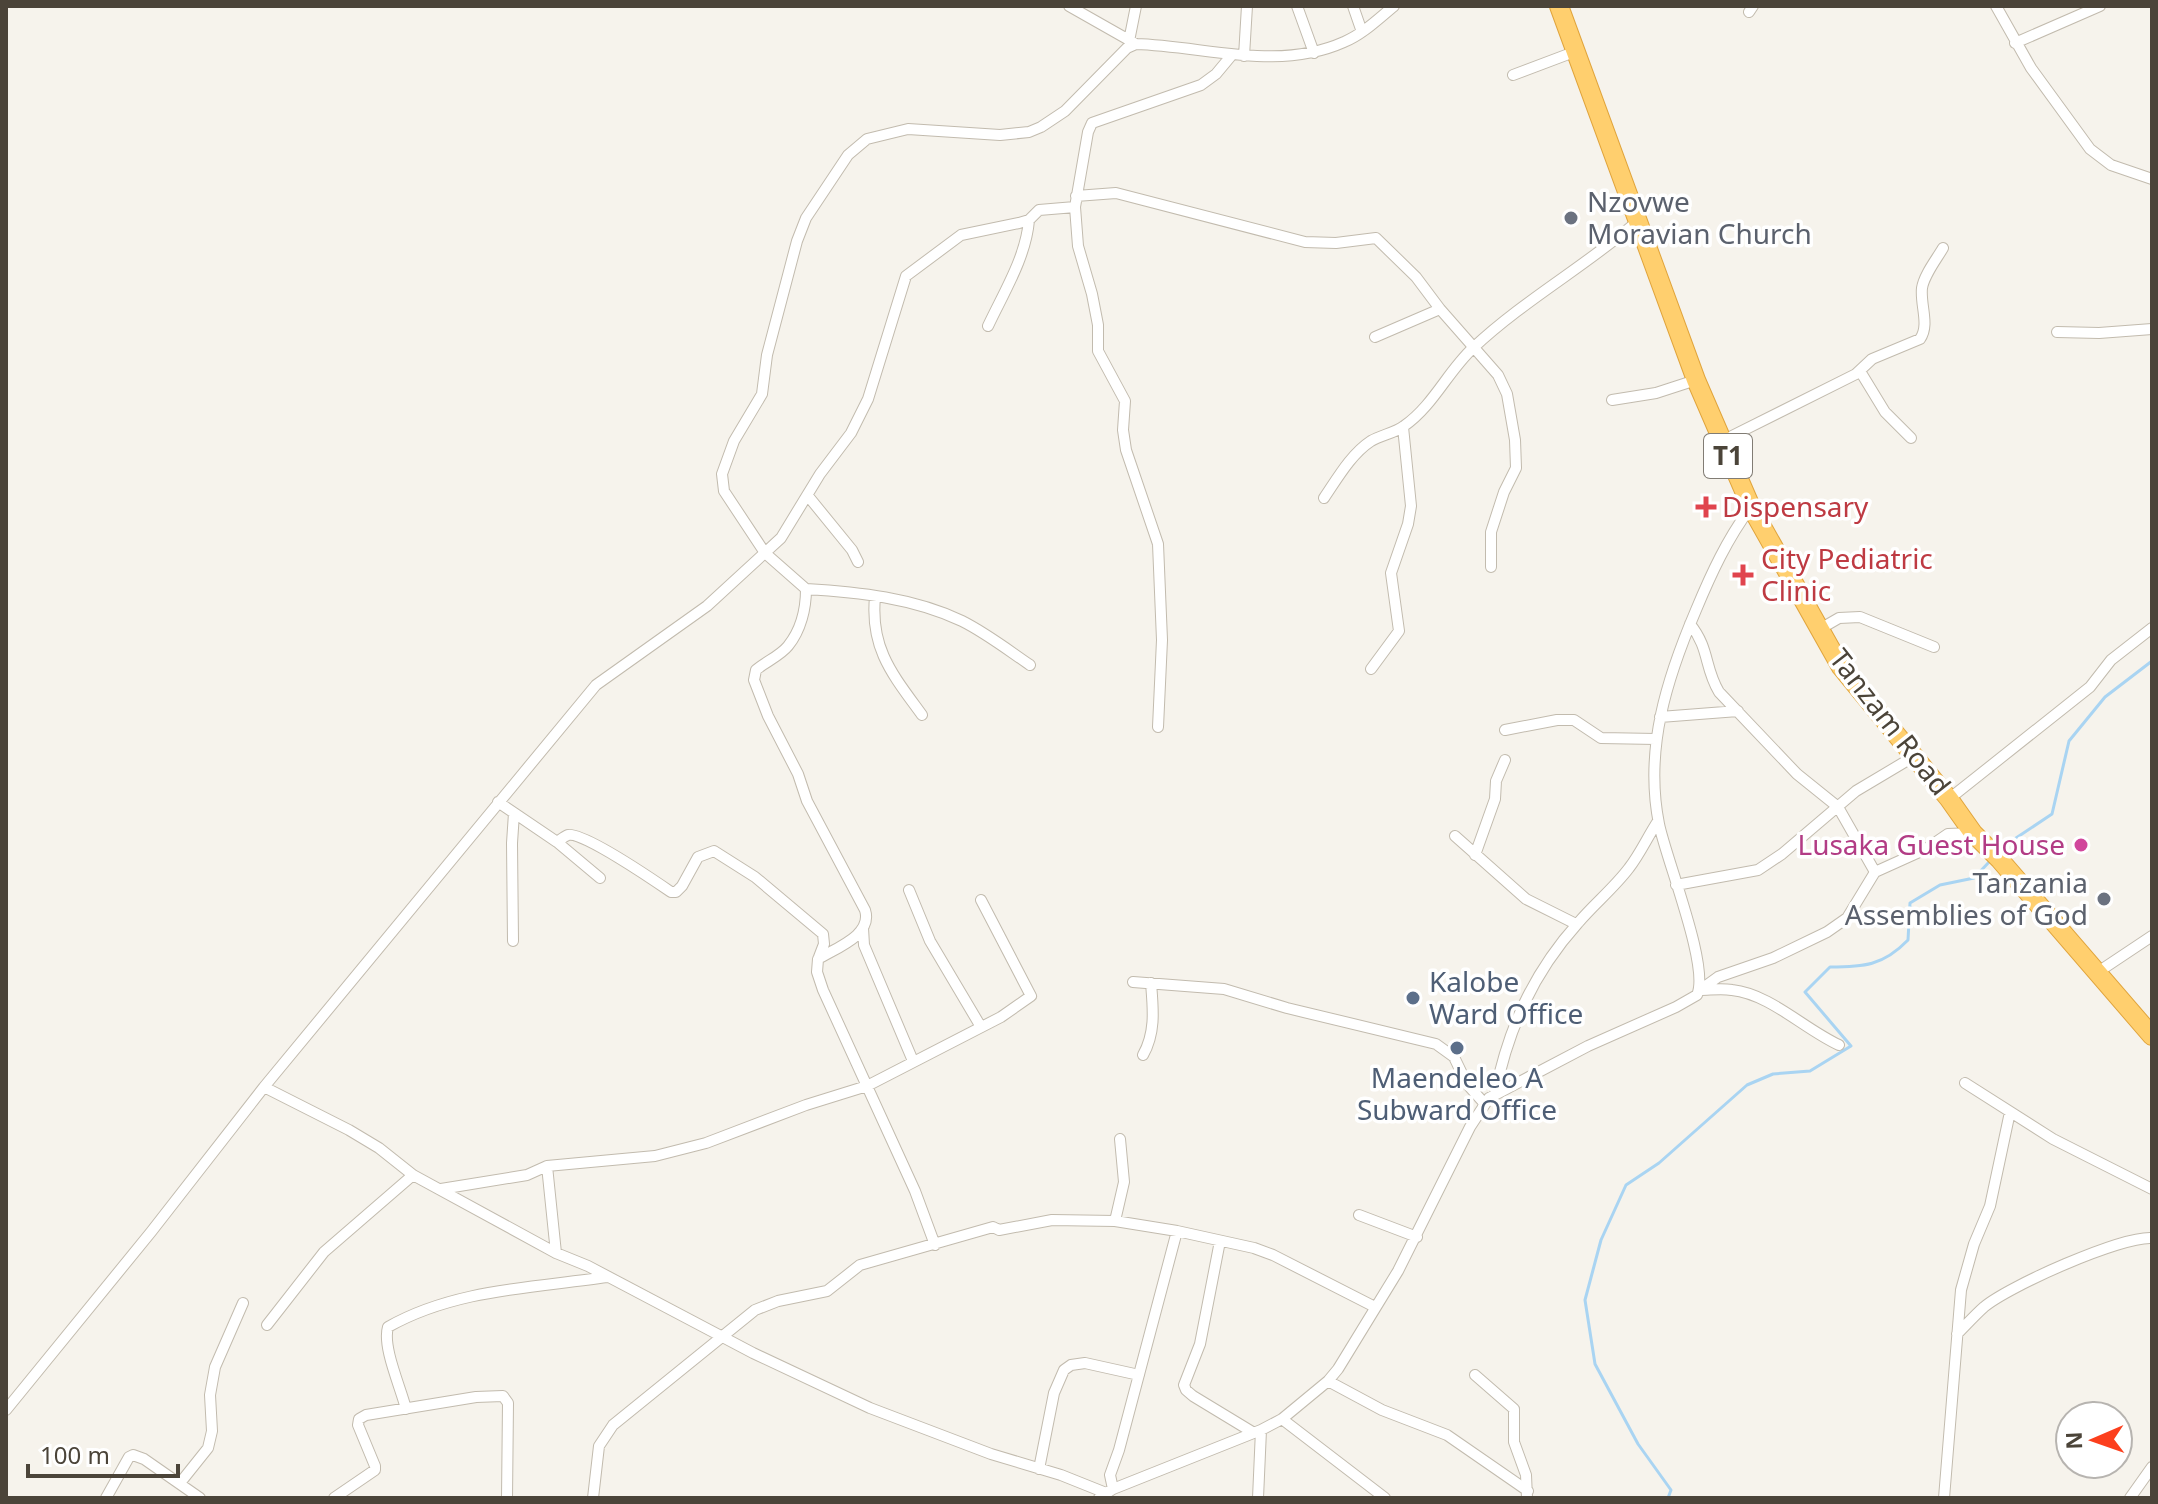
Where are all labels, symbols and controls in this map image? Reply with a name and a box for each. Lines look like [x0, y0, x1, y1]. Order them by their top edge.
place label: Nzovwe Moravian Church [1587, 182, 1812, 252]
marker: Nzovwe Moravian Church [1562, 209, 1580, 227]
road number: T1 [1704, 434, 1752, 478]
place label: Dispensary [1722, 487, 1869, 525]
marker: Dispensary [1697, 498, 1715, 516]
place label: City Pediatric Clinic [1761, 539, 1933, 609]
marker: City Pediatric Clinic [1732, 564, 1754, 586]
street label: Tanzam Road [1822, 640, 1960, 802]
place label: Lusaka Guest House [1797, 825, 2065, 863]
marker: Lusaka Guest House [2072, 836, 2090, 854]
place label: Tanzania Assemblies of God [1845, 863, 2088, 933]
marker: Tanzania Assemblies of God [2095, 890, 2113, 908]
place label: Kalobe Ward Office [1429, 962, 1583, 1032]
marker: Kalobe Ward Office [1404, 989, 1422, 1007]
marker: Maendeleo A Subward Office [1448, 1039, 1466, 1057]
place label: Maendeleo A Subward Office [1357, 1058, 1557, 1128]
north arrow [2054, 1400, 2134, 1480]
scale bar [28, 1428, 178, 1478]
text: N [2058, 1431, 2088, 1450]
text: 100 m [40, 1438, 110, 1471]

